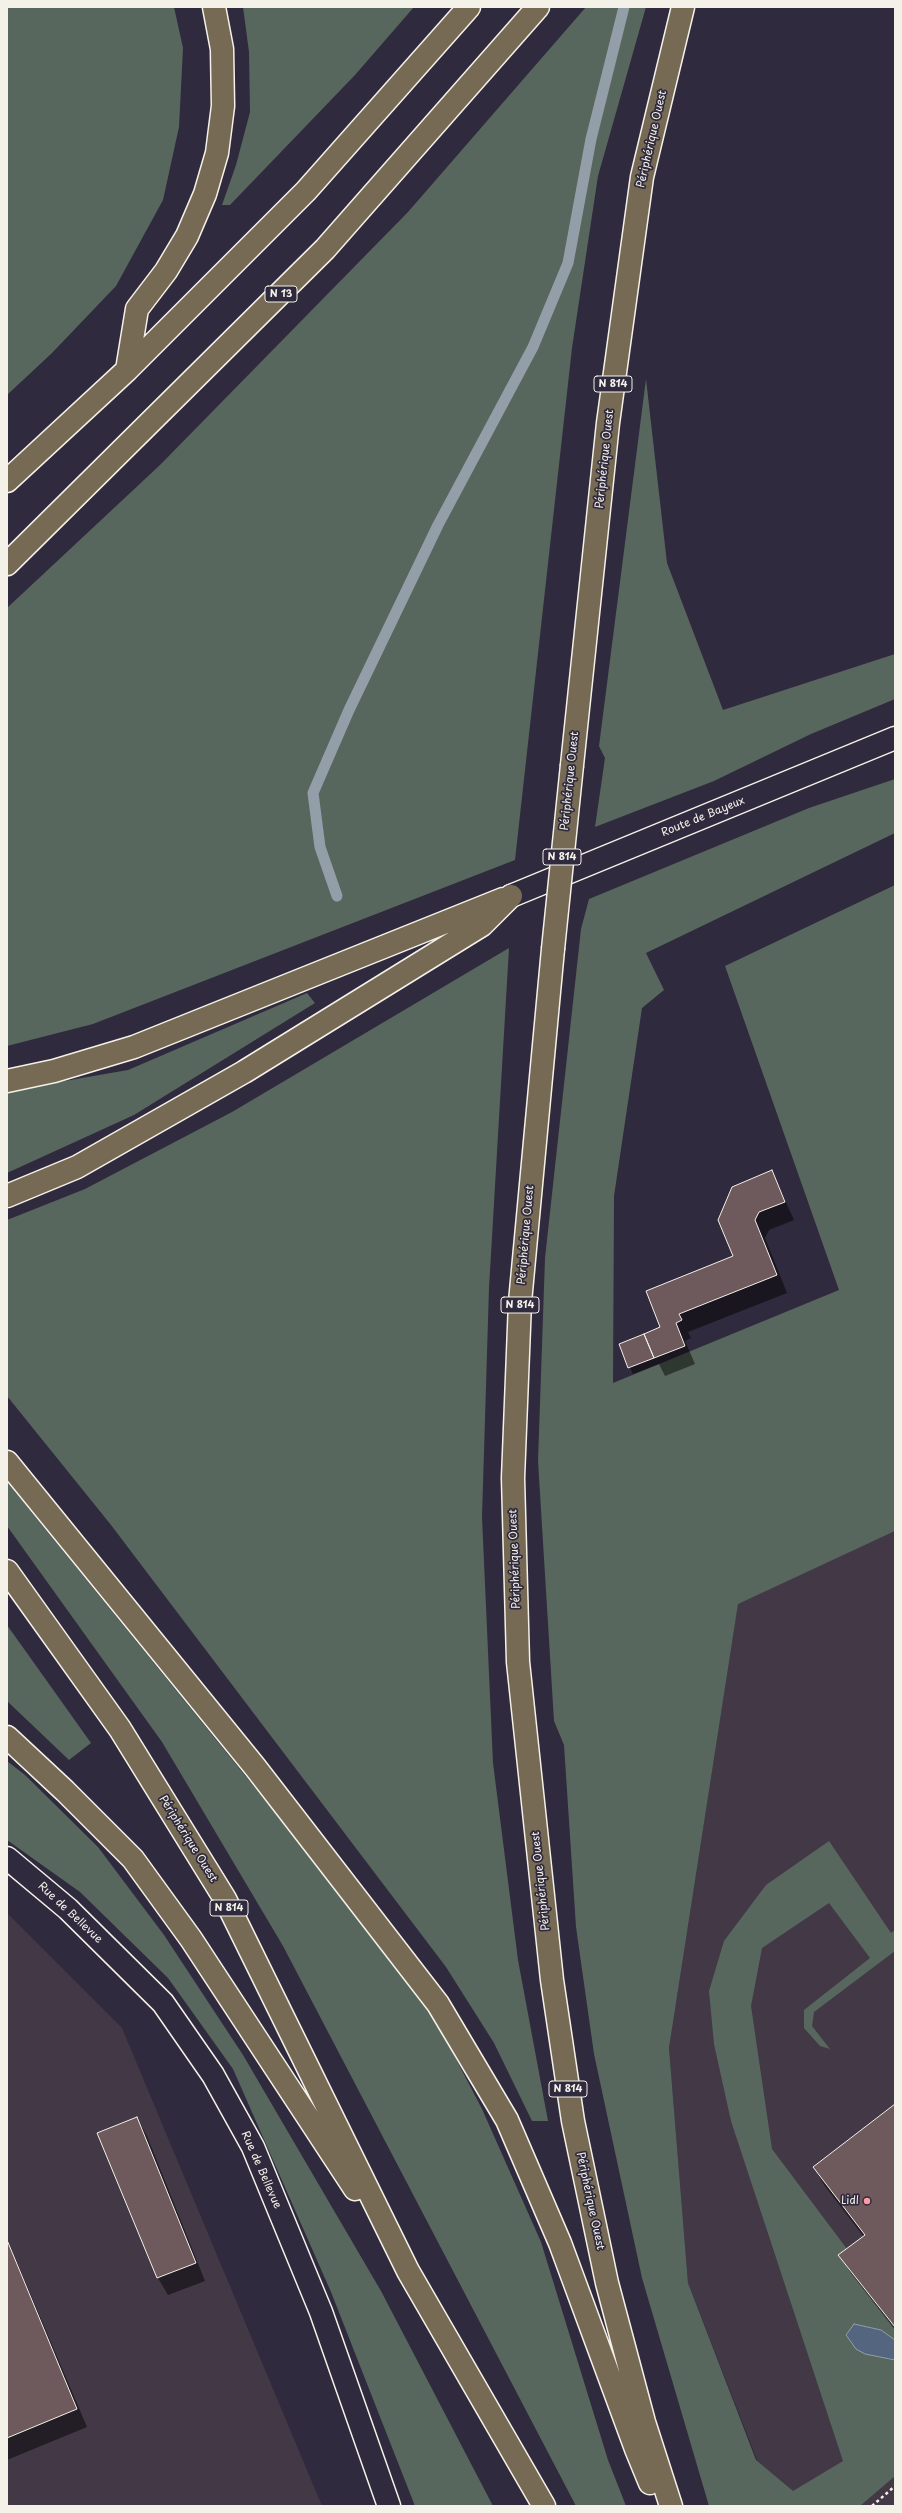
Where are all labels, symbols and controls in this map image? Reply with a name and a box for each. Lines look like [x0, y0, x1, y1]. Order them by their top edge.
street label: Périphérique Ouest [634, 89, 670, 189]
road number: N 13 [265, 286, 297, 302]
road number: N 814 [594, 376, 632, 392]
street label: Périphérique Ouest [593, 409, 617, 509]
street label: Périphérique Ouest [558, 731, 582, 831]
street label: Route de Bayeux [659, 794, 747, 840]
road number: N 814 [543, 849, 581, 865]
street label: Périphérique Ouest [515, 1185, 537, 1285]
road number: N 814 [501, 1297, 539, 1313]
street label: Périphérique Ouest [507, 1509, 523, 1609]
street label: Périphérique Ouest [156, 1793, 220, 1885]
street label: Périphérique Ouest [529, 1831, 553, 1931]
street label: Rue de Bellevue [35, 1880, 105, 1946]
road number: N 814 [210, 1900, 248, 1916]
road number: N 814 [549, 2081, 587, 2097]
street label: Rue de Bellevue [238, 2129, 284, 2211]
street label: Périphérique Ouest [573, 2151, 607, 2251]
place label: Lidl [841, 2194, 859, 2208]
marker: Lidl [862, 2196, 872, 2206]

